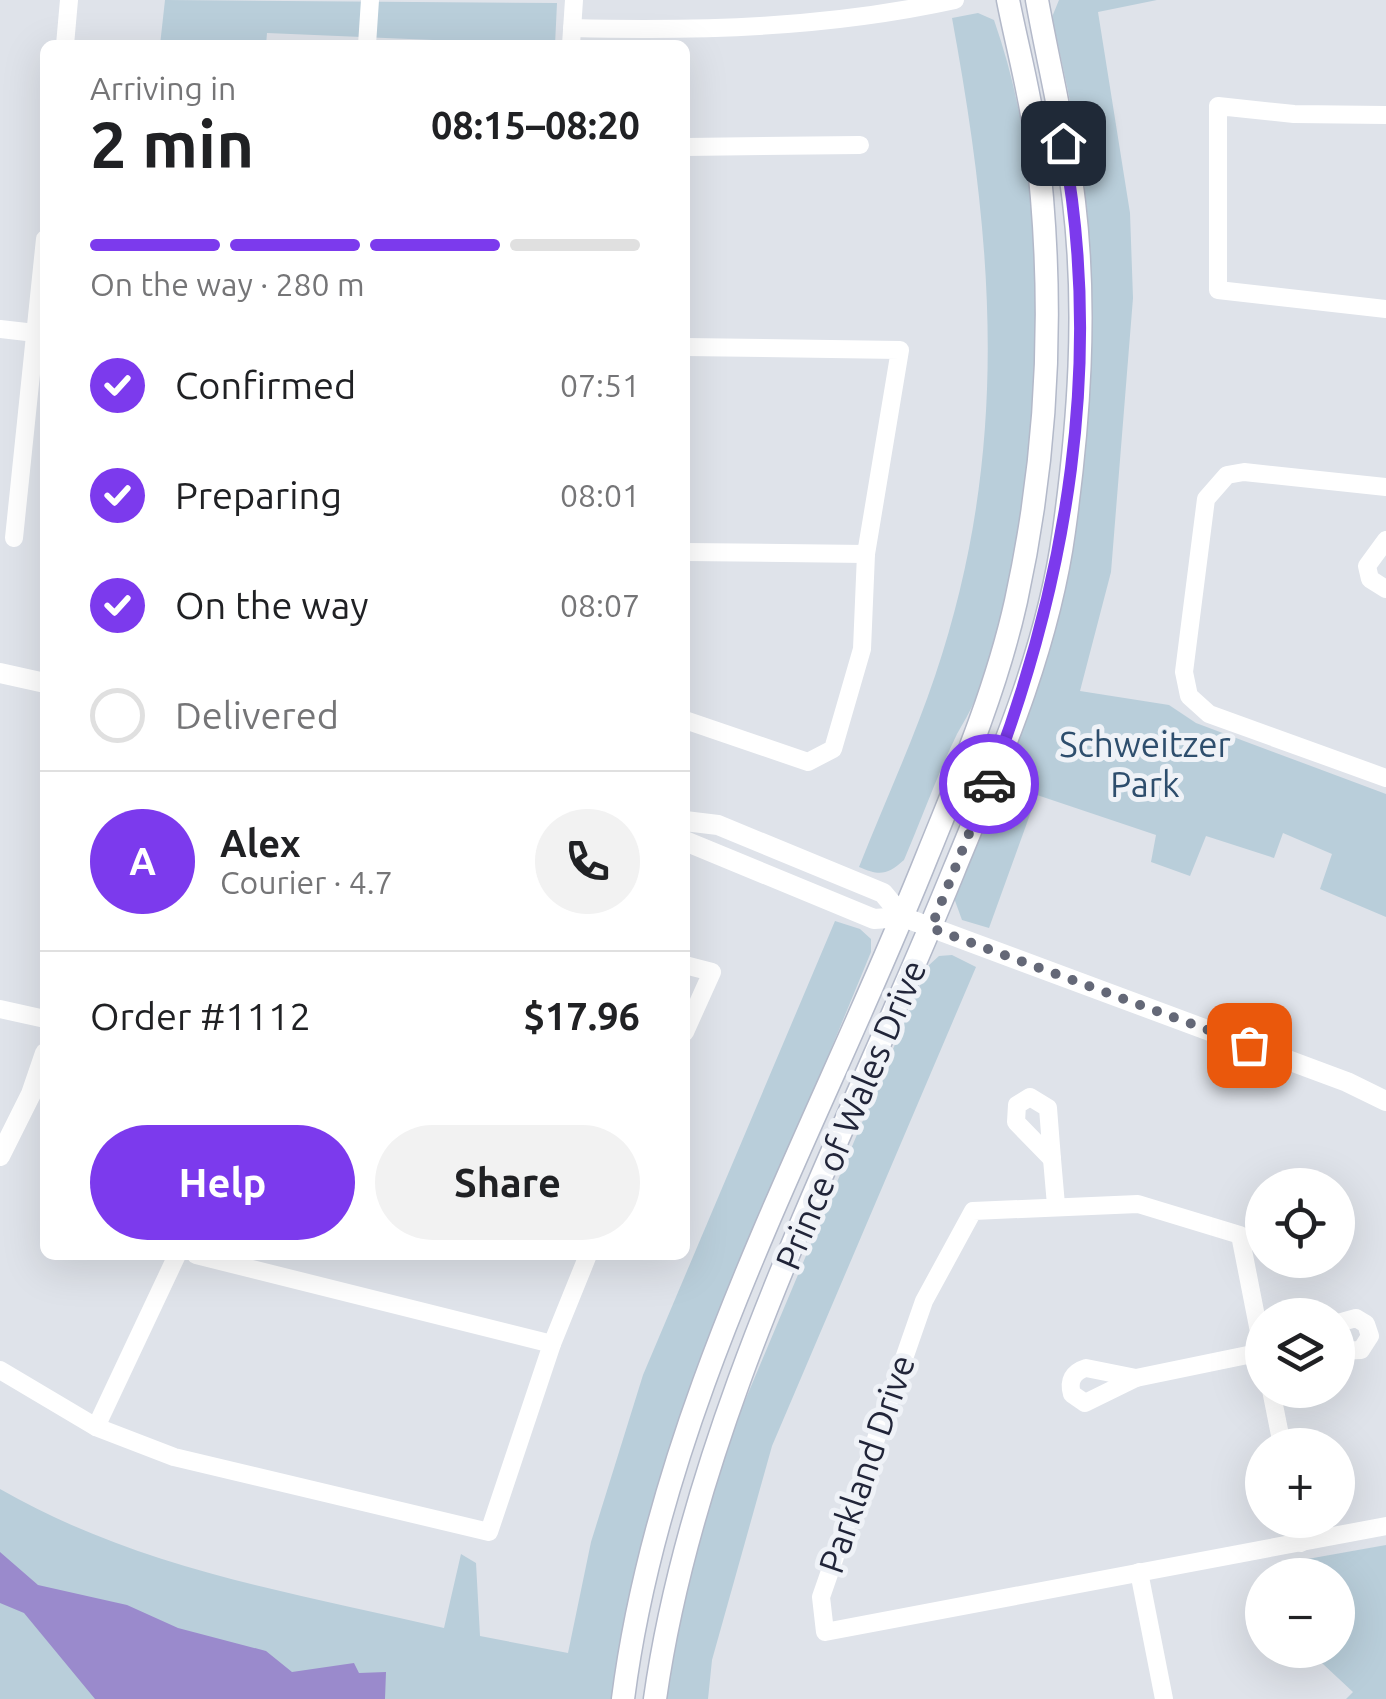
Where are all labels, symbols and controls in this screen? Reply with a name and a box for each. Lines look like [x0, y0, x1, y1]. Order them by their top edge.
text: Arriving in [90, 70, 236, 106]
pin [1021, 101, 1106, 186]
text: 08:15–08:20 [431, 104, 640, 146]
text: 2 min [90, 107, 254, 180]
icon: home [1036, 116, 1091, 171]
text: On the way · 280 m [90, 266, 365, 302]
icon: check [90, 358, 145, 413]
text: Confirmed [175, 364, 356, 406]
text: 07:51 [560, 367, 640, 403]
icon: check [90, 468, 145, 523]
text: Preparing [175, 474, 342, 516]
text: 08:01 [560, 477, 640, 513]
icon: check [90, 578, 145, 633]
text: On the way [175, 584, 368, 626]
text: 08:07 [560, 587, 640, 623]
text: Delivered [175, 694, 339, 736]
park label: Schweitzer Park [1059, 724, 1231, 804]
courier [939, 734, 1039, 834]
icon: car [962, 757, 1017, 812]
button: phone [535, 809, 640, 914]
text: Alex [220, 822, 301, 864]
text: A [129, 840, 156, 882]
text: Courier · 4.7 [220, 864, 393, 900]
street label: Prince of Wales Drive [767, 954, 933, 1275]
text: Order #1112 [90, 995, 311, 1037]
text: $17.96 [523, 995, 640, 1037]
pin [1207, 1003, 1292, 1088]
icon: bag [1222, 1018, 1277, 1073]
button: Help [90, 1125, 355, 1240]
button: Share [375, 1125, 640, 1240]
map controls [1245, 1168, 1355, 1668]
button: locate [1245, 1168, 1355, 1278]
button: layers [1245, 1298, 1355, 1408]
street label: Parkland Drive [810, 1349, 922, 1578]
button: + [1245, 1428, 1355, 1538]
button: − [1245, 1558, 1355, 1668]

